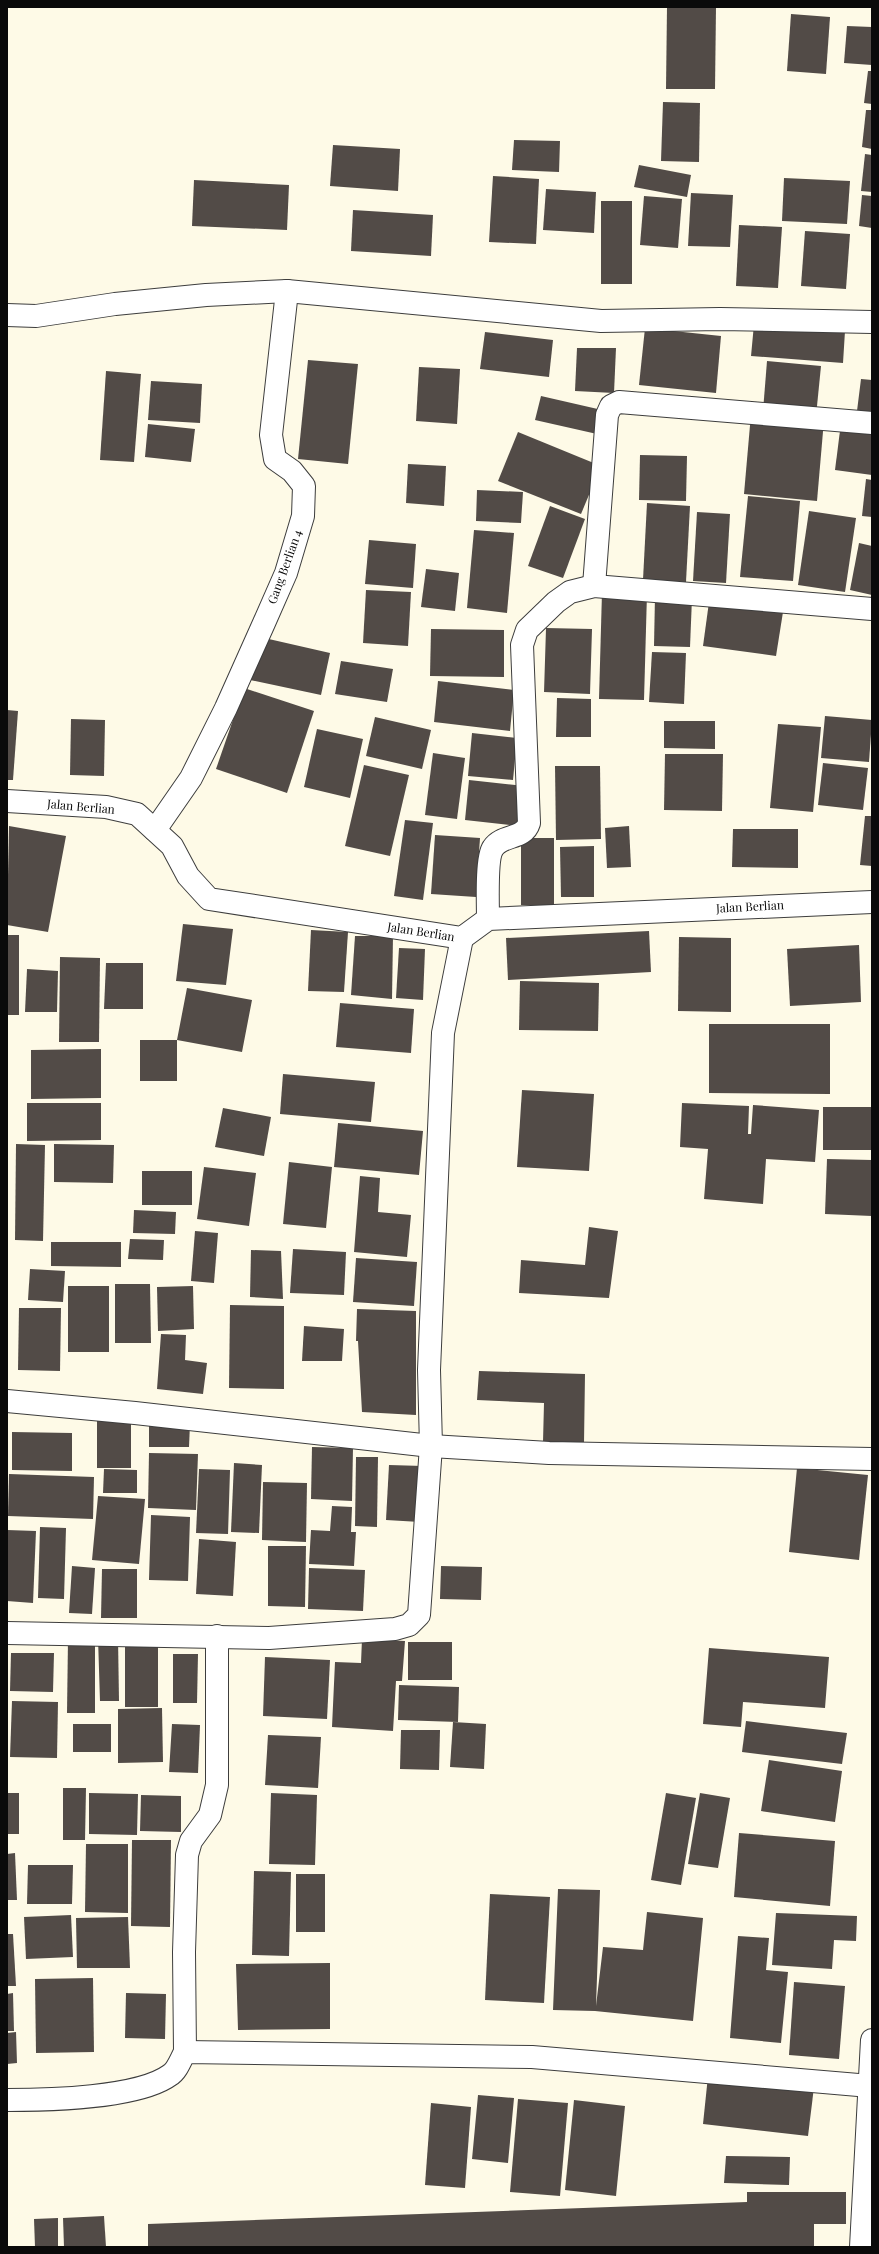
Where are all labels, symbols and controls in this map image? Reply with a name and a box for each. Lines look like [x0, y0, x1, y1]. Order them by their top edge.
street label: Gang Berlian 4 [263, 527, 305, 606]
street label: Jalan Berlian [46, 795, 116, 817]
street label: Jalan Berlian [715, 896, 784, 916]
street label: Jalan Berlian [385, 918, 456, 944]

